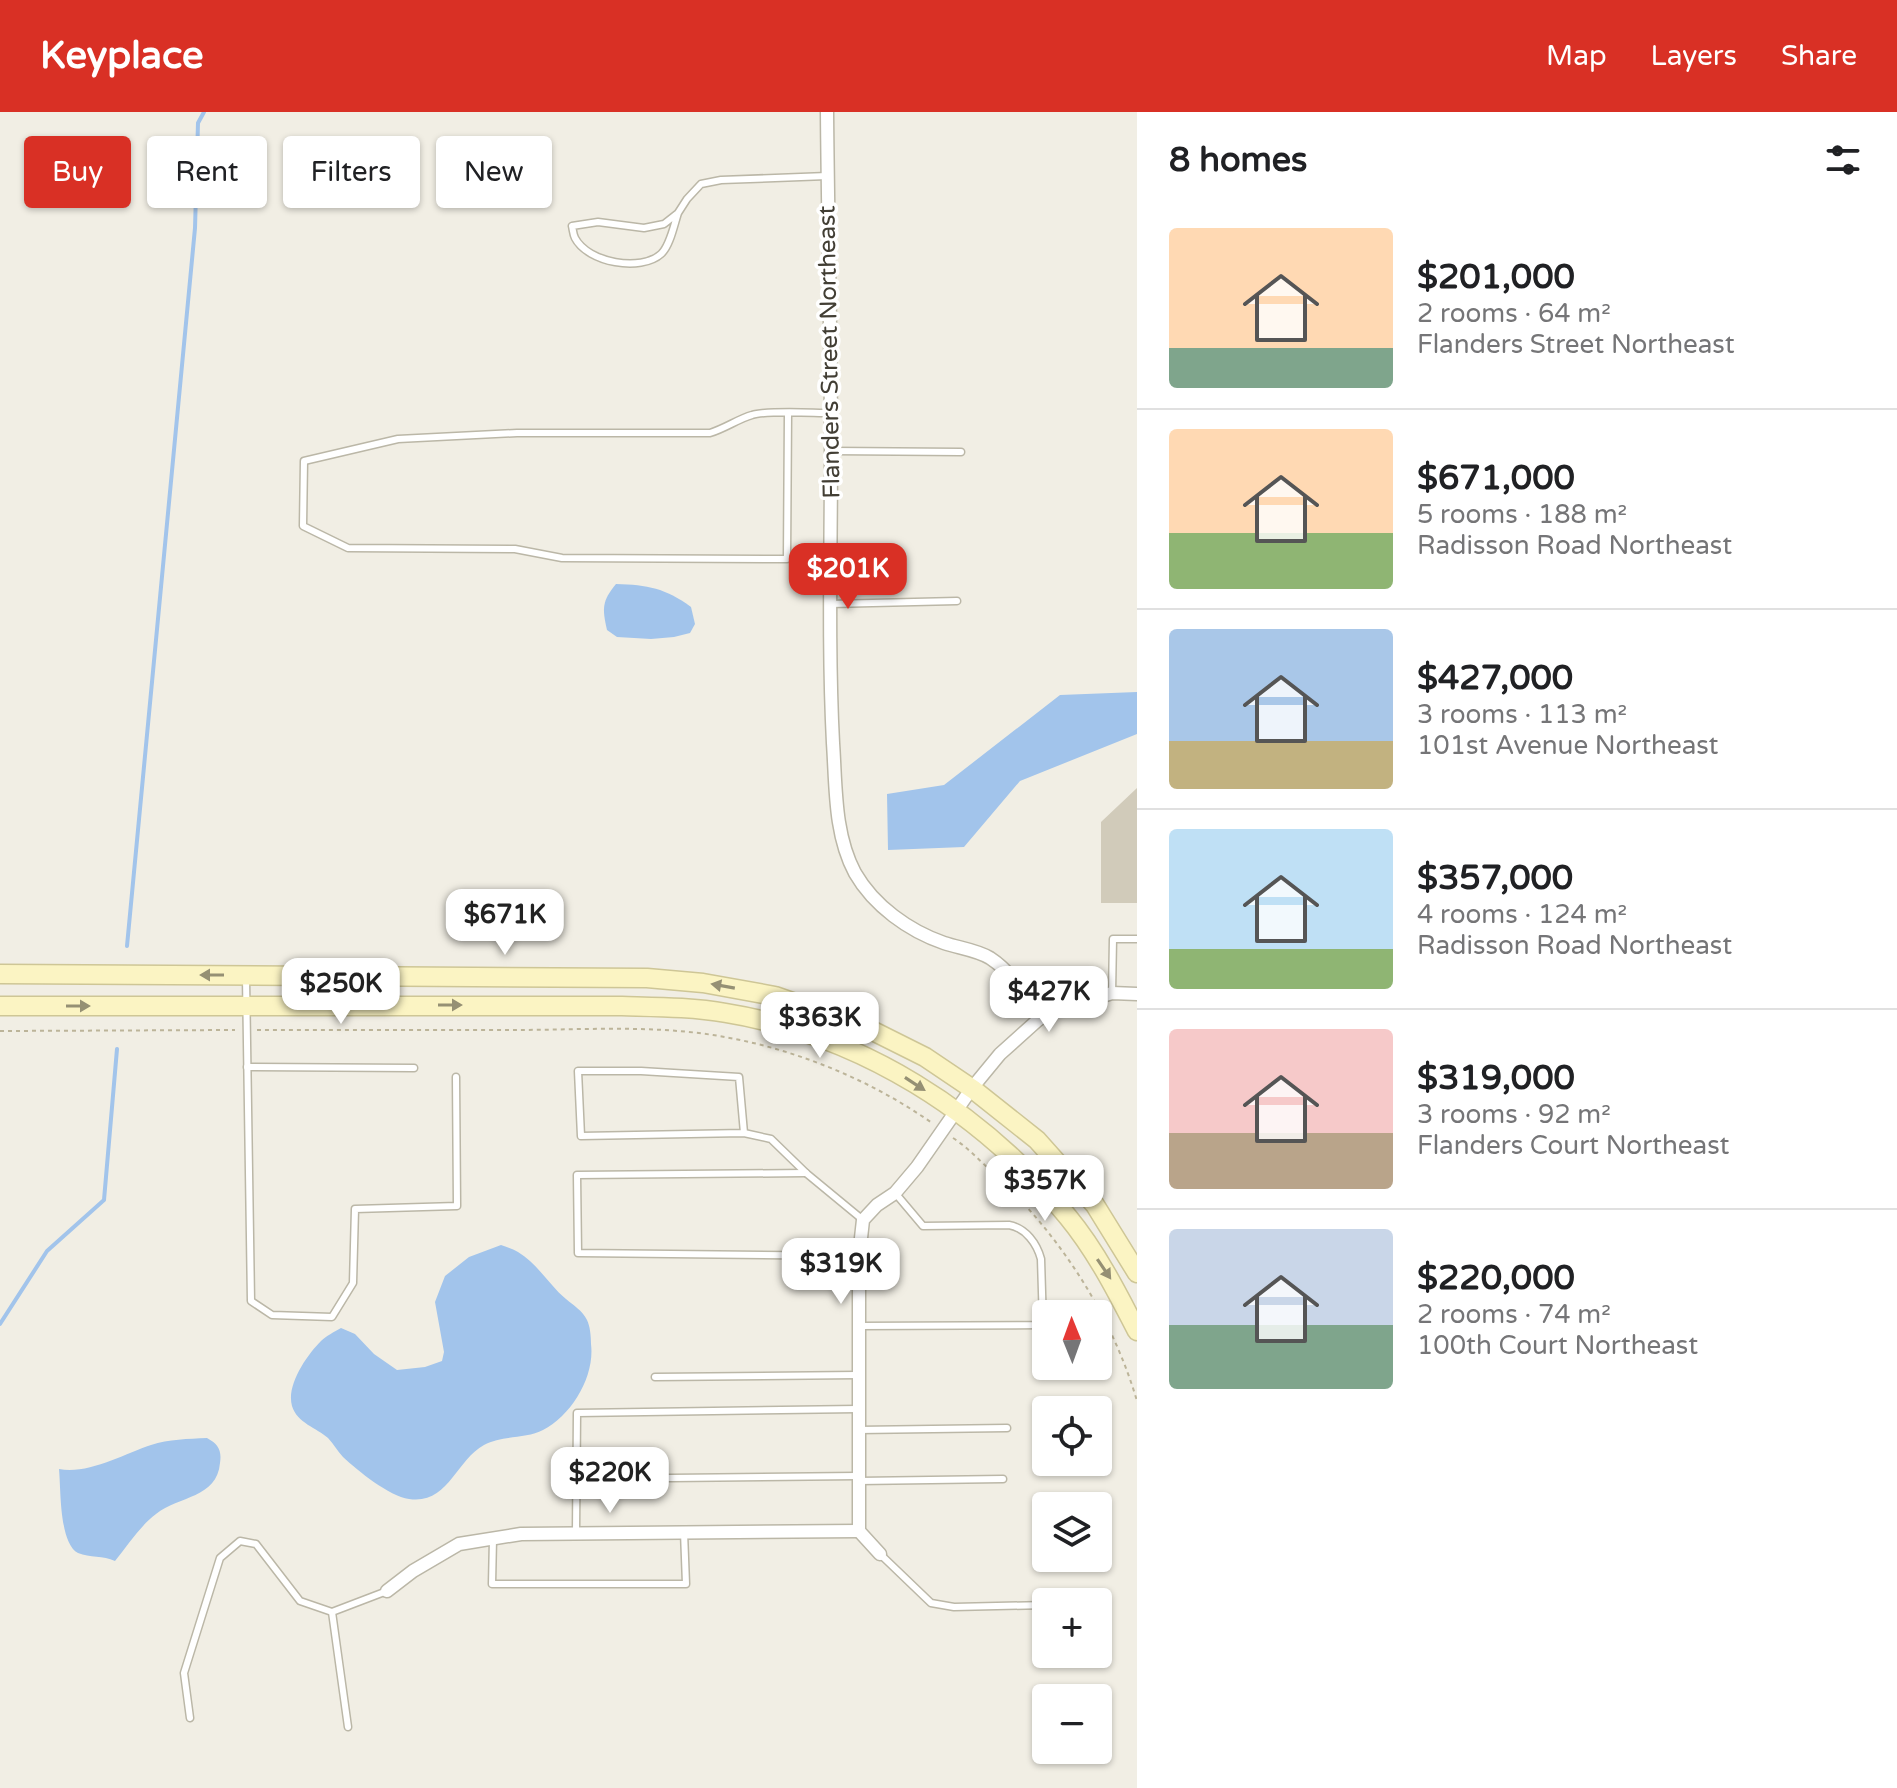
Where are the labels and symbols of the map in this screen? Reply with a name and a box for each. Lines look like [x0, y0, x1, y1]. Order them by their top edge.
street label: Flanders Street Northeast [812, 205, 847, 499]
pin: $201K [792, 543, 904, 611]
pin: $671K [449, 889, 561, 957]
pin: $250K [285, 958, 397, 1026]
pin: $427K [993, 966, 1105, 1034]
one-way arrow [199, 968, 224, 981]
one-way arrow [711, 980, 736, 992]
pin: $363K [764, 992, 876, 1060]
one-way arrow [438, 999, 463, 1011]
one-way arrow [66, 1000, 91, 1012]
one-way arrow [905, 1076, 926, 1091]
pin: $357K [989, 1155, 1101, 1223]
pin: $319K [785, 1238, 897, 1306]
one-way arrow [1096, 1259, 1111, 1280]
north arrow [1032, 1300, 1112, 1380]
pin: $220K [554, 1447, 666, 1515]

